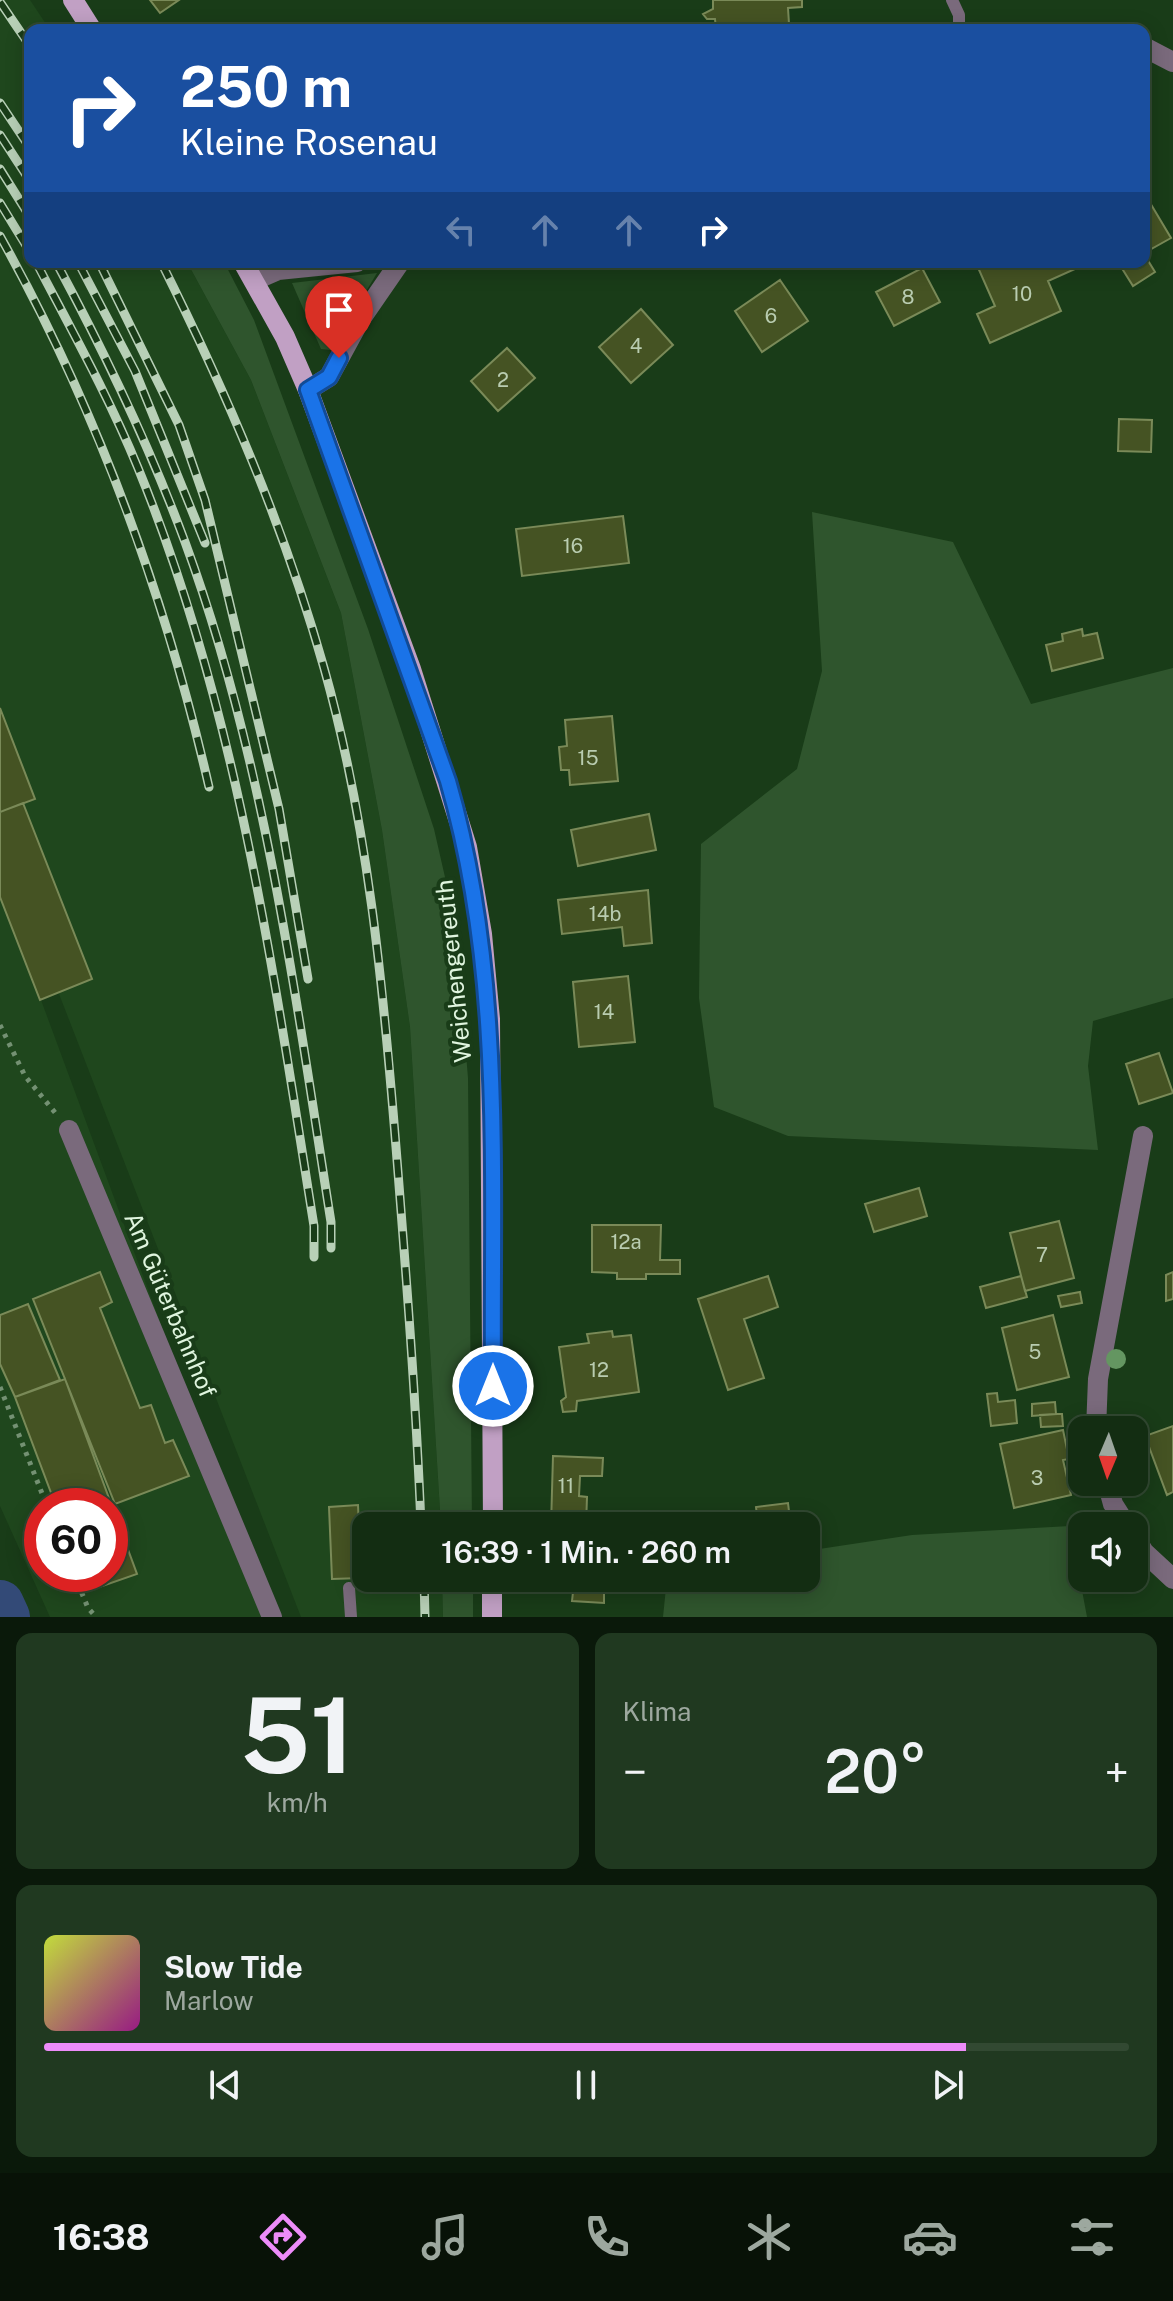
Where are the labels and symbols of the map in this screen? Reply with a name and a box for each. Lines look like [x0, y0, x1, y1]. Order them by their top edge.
pin [305, 276, 373, 358]
house number: 10 [1012, 282, 1032, 306]
house number: 8 [902, 285, 914, 309]
house number: 6 [765, 304, 777, 328]
house number: 4 [630, 334, 642, 358]
house number: 2 [497, 368, 509, 392]
house number: 16 [563, 534, 583, 558]
house number: 15 [578, 746, 598, 770]
street label: Weichengereuth [429, 878, 477, 1064]
house number: 14b [589, 902, 621, 926]
house number: 14 [594, 1000, 614, 1024]
street label: Am Güterbahnhof [119, 1208, 223, 1402]
house number: 12a [610, 1230, 642, 1254]
house number: 7 [1036, 1243, 1048, 1267]
house number: 5 [1029, 1340, 1041, 1364]
position arrow [451, 1344, 535, 1428]
house number: 12 [589, 1358, 609, 1382]
north arrow [1068, 1416, 1148, 1496]
house number: 3 [1031, 1466, 1043, 1490]
house number: 11 [558, 1474, 574, 1498]
speed limit sign: 60 [24, 1488, 128, 1592]

